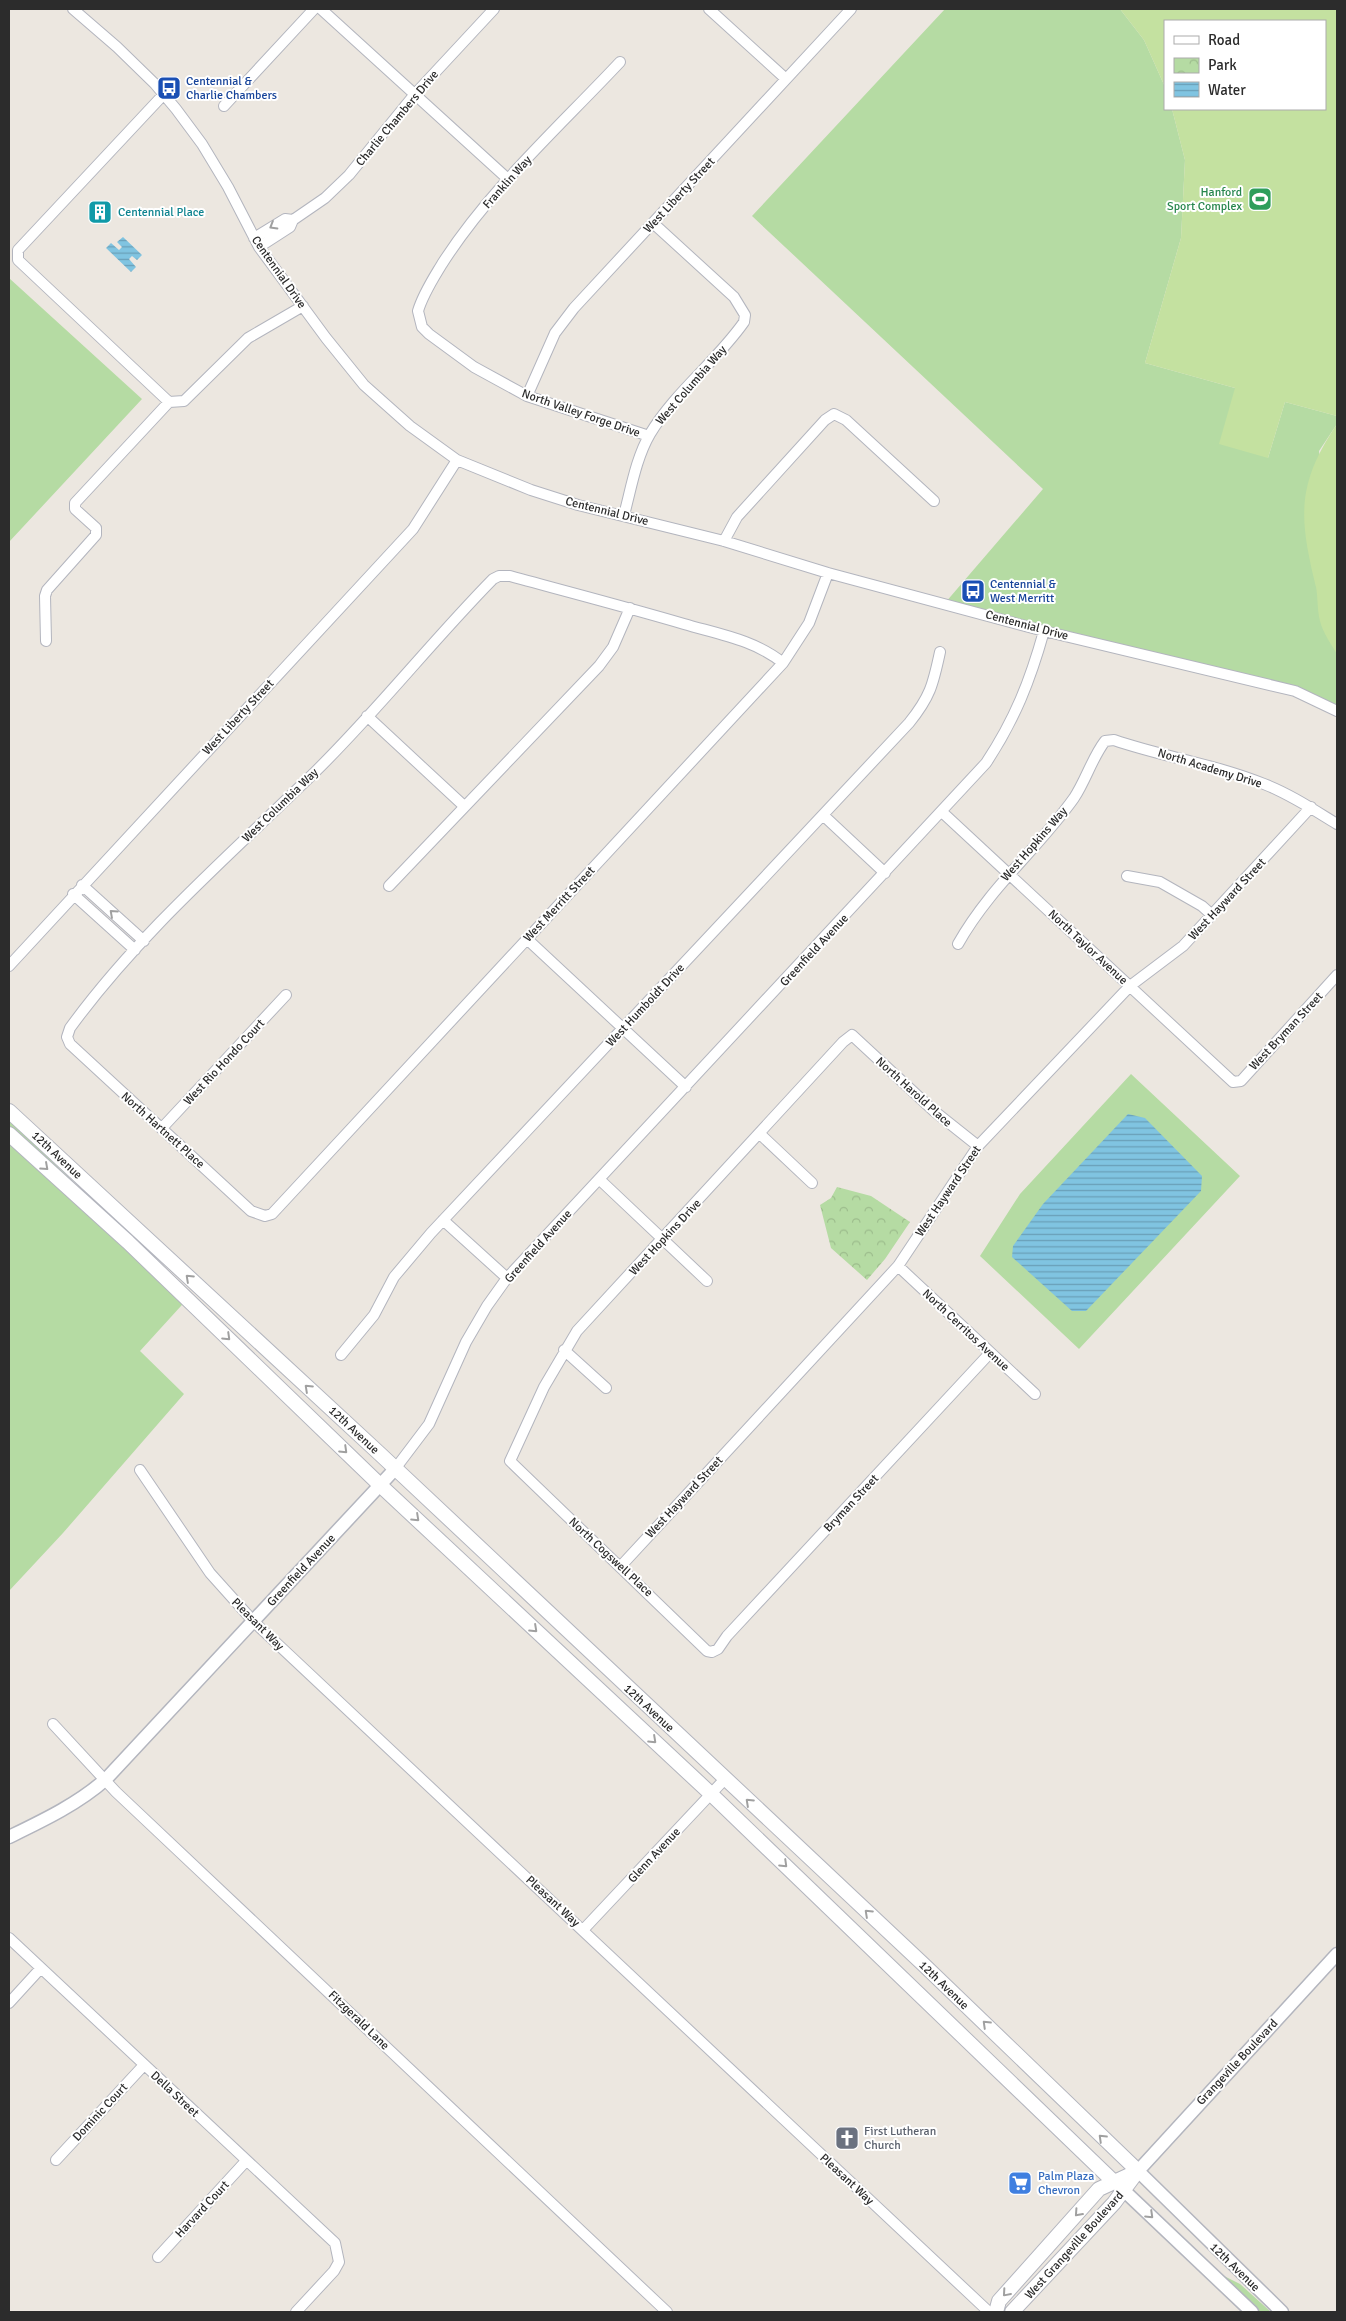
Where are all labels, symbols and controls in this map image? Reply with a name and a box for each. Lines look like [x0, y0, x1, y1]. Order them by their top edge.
legend [1164, 20, 1326, 110]
text: Road [1208, 31, 1240, 49]
text: Park [1208, 56, 1237, 74]
street label: Charlie Chambers Drive [353, 67, 442, 169]
place label: Centennial & Charlie Chambers [186, 74, 277, 103]
bus stop icon: Centennial & Charlie Chambers [156, 75, 182, 101]
text: Water [1208, 81, 1246, 99]
street label: Franklin Way [480, 153, 535, 212]
street label: West Liberty Street [640, 154, 718, 236]
place label: Hanford Sport Complex [1167, 185, 1242, 214]
sports icon: Hanford Sport Complex [1247, 186, 1273, 212]
building icon: Centennial Place [87, 199, 113, 225]
place label: Centennial Place [118, 205, 204, 220]
one-way arrow [269, 220, 278, 230]
street label: Centennial Drive [248, 233, 309, 312]
street label: West Columbia Way [653, 342, 730, 428]
street label: North Valley Forge Drive [520, 386, 642, 441]
street label: Centennial Drive [564, 494, 650, 529]
place label: Centennial & West Merritt [990, 577, 1056, 606]
bus stop icon: Centennial & West Merritt [960, 578, 986, 604]
street label: Centennial Drive [984, 607, 1070, 644]
street label: West Liberty Street [199, 676, 277, 758]
street label: North Academy Drive [1156, 745, 1264, 791]
street label: West Columbia Way [239, 765, 322, 846]
street label: West Hopkins Way [998, 804, 1071, 885]
street label: West Hayward Street [1186, 855, 1269, 943]
street label: West Merritt Street [520, 863, 598, 945]
street label: North Taylor Avenue [1045, 907, 1131, 988]
one-way arrow [109, 910, 118, 919]
street label: Greenfield Avenue [777, 911, 852, 990]
street label: West Humboldt Drive [603, 961, 688, 1050]
street label: West Bryman Street [1246, 989, 1326, 1074]
street label: West Rio Hondo Court [181, 1016, 268, 1108]
street label: North Harold Place [872, 1054, 955, 1131]
street label: North Hartnett Place [118, 1089, 207, 1172]
street label: 12th Avenue [28, 1128, 85, 1183]
street label: West Hayward Street [912, 1143, 984, 1240]
one-way arrow [39, 1161, 48, 1170]
street label: West Hopkins Drive [626, 1196, 705, 1279]
street label: Greenfield Avenue [502, 1207, 575, 1286]
one-way arrow [186, 1275, 195, 1284]
street label: North Cerritos Avenue [919, 1286, 1012, 1375]
one-way arrow [222, 1332, 231, 1341]
one-way arrow [305, 1385, 314, 1394]
street label: 12th Avenue [325, 1403, 382, 1458]
one-way arrow [339, 1444, 348, 1453]
street label: West Hayward Street [643, 1453, 726, 1541]
street label: Bryman Street [821, 1471, 882, 1535]
one-way arrow [410, 1512, 419, 1521]
street label: North Cogswell Place [566, 1515, 656, 1600]
street label: Greenfield Avenue [264, 1531, 339, 1610]
street label: Pleasant Way [228, 1595, 287, 1654]
one-way arrow [529, 1623, 538, 1632]
street label: 12th Avenue [620, 1681, 677, 1736]
one-way arrow [648, 1734, 657, 1743]
one-way arrow [745, 1799, 754, 1808]
street label: Glenn Avenue [625, 1824, 684, 1886]
one-way arrow [778, 1858, 787, 1867]
street label: Pleasant Way [523, 1873, 583, 1930]
one-way arrow [864, 1910, 873, 1919]
street label: 12th Avenue [915, 1958, 972, 2013]
street label: Fitzgerald Lane [325, 1987, 392, 2053]
street label: Grangeville Boulevard [1194, 2016, 1281, 2109]
one-way arrow [983, 2021, 992, 2030]
street label: Della Street [147, 2068, 202, 2121]
street label: Dominic Court [70, 2080, 131, 2144]
place label: First Lutheran Church [864, 2124, 936, 2153]
church icon: First Lutheran Church [834, 2125, 860, 2151]
one-way arrow [1099, 2135, 1108, 2144]
street label: Pleasant Way [817, 2151, 877, 2208]
place label: Palm Plaza Chevron [1038, 2169, 1094, 2198]
supermarket icon: Palm Plaza Chevron [1007, 2170, 1033, 2196]
street label: Harvard Court [172, 2178, 233, 2241]
street label: West Grangeville Boulevard [1022, 2188, 1127, 2302]
one-way arrow [1075, 2207, 1084, 2216]
one-way arrow [1144, 2209, 1153, 2218]
street label: 12th Avenue [1206, 2240, 1263, 2295]
one-way arrow [1003, 2288, 1012, 2297]

